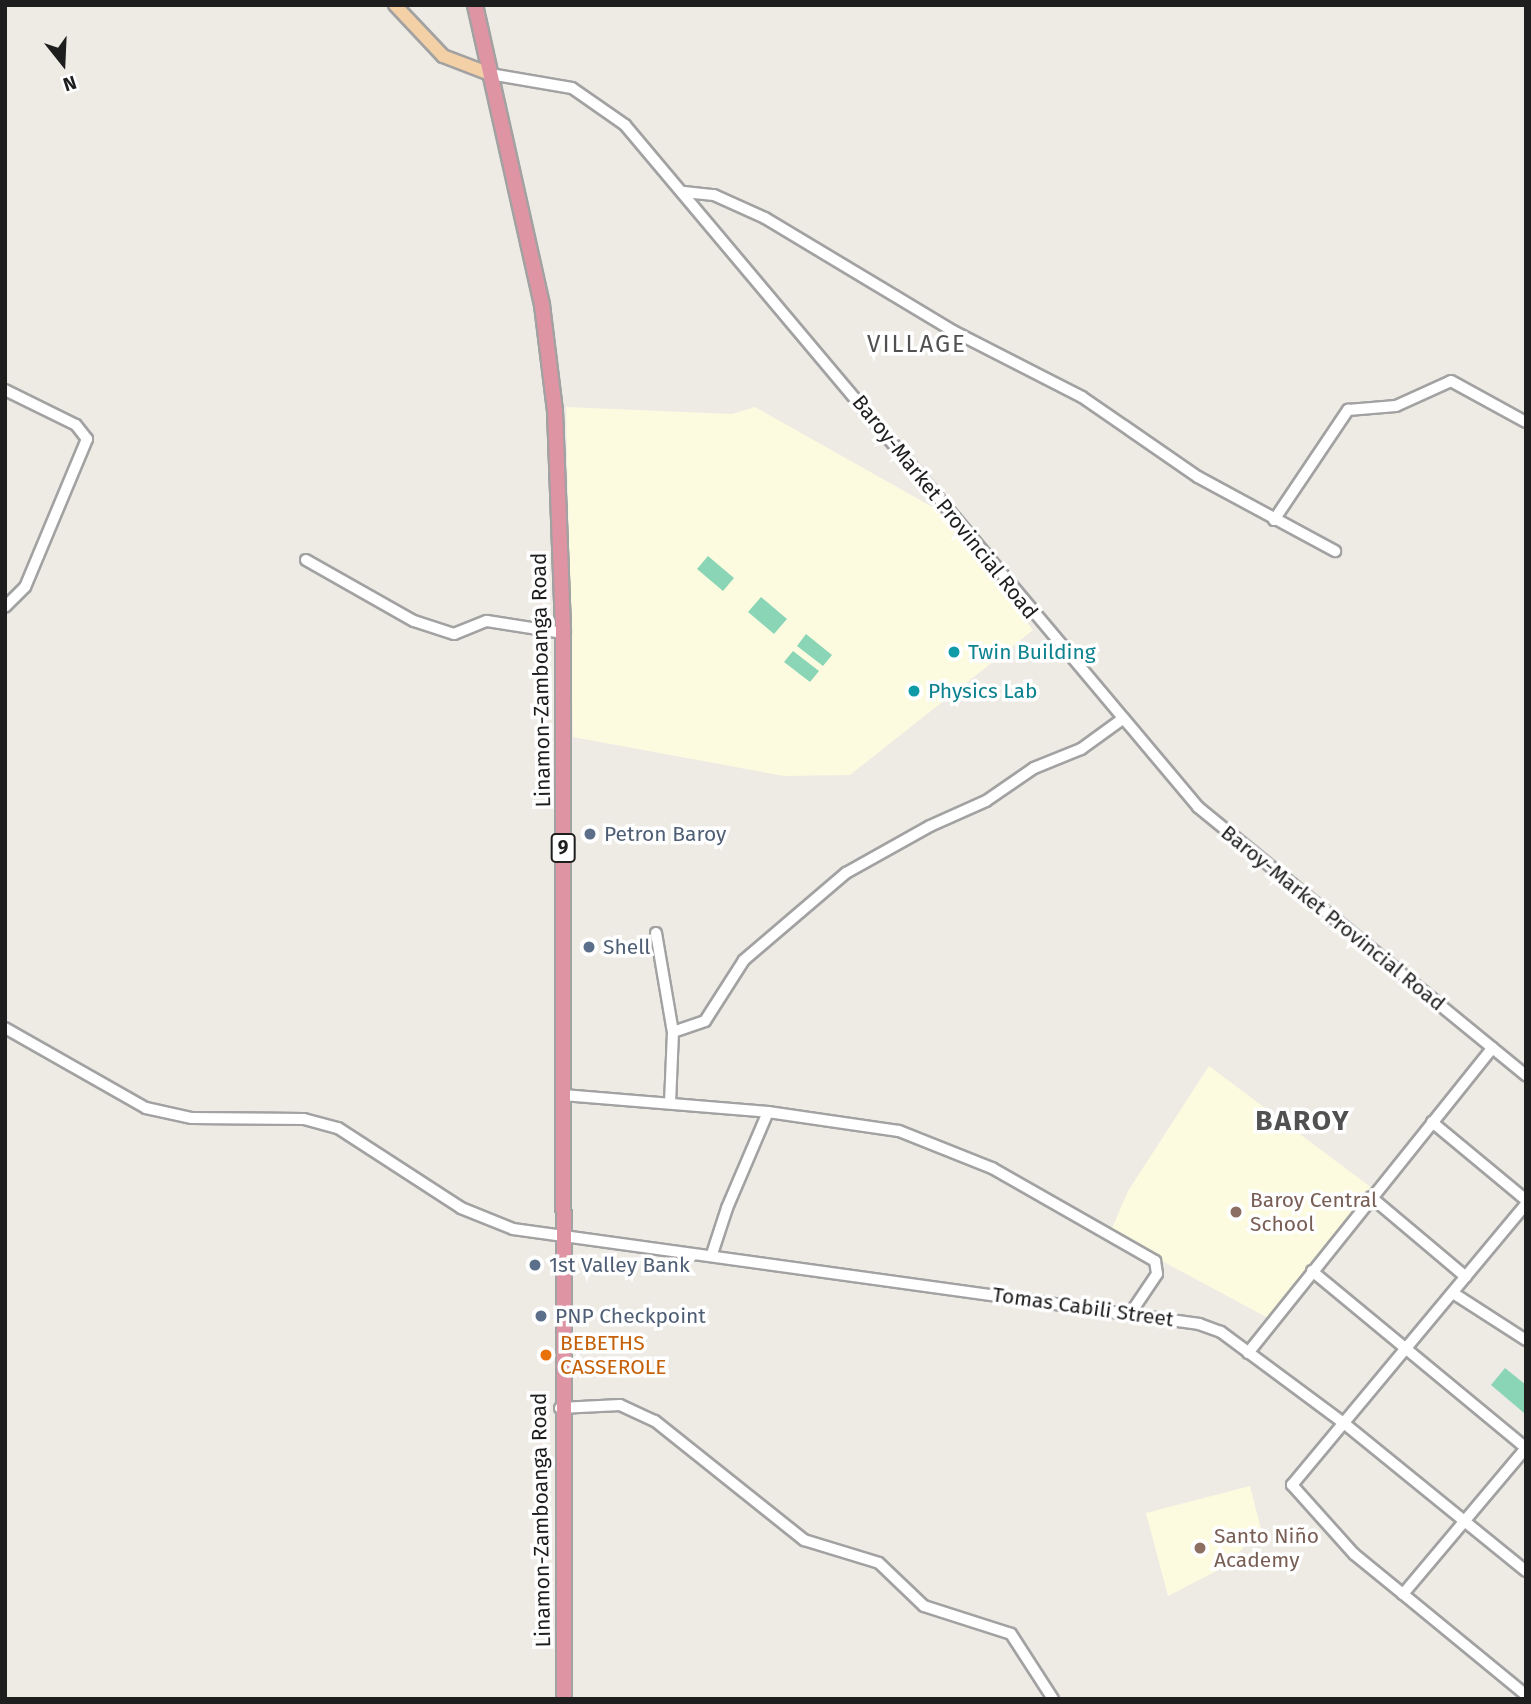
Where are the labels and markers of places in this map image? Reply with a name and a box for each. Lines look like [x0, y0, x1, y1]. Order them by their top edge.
place label: Twin Building [968, 639, 1096, 665]
marker: Twin Building [946, 644, 962, 660]
place label: Physics Lab [928, 678, 1037, 704]
marker: Physics Lab [906, 683, 922, 699]
place label: Petron Baroy [604, 821, 726, 847]
marker: Petron Baroy [582, 826, 598, 842]
place label: Shell [603, 934, 651, 960]
marker: Shell [581, 939, 597, 955]
place label: Baroy Central School [1250, 1187, 1377, 1237]
marker: Baroy Central School [1228, 1204, 1244, 1220]
place label: 1st Valley Bank [549, 1252, 690, 1278]
marker: 1st Valley Bank [527, 1257, 543, 1273]
place label: PNP Checkpoint [555, 1303, 706, 1329]
marker: PNP Checkpoint [533, 1308, 549, 1324]
place label: BEBETHS CASSEROLE [560, 1330, 666, 1380]
marker: BEBETHS CASSEROLE [538, 1347, 554, 1363]
place label: Santo Niño Academy [1214, 1523, 1319, 1573]
marker: Santo Niño Academy [1192, 1540, 1208, 1556]

